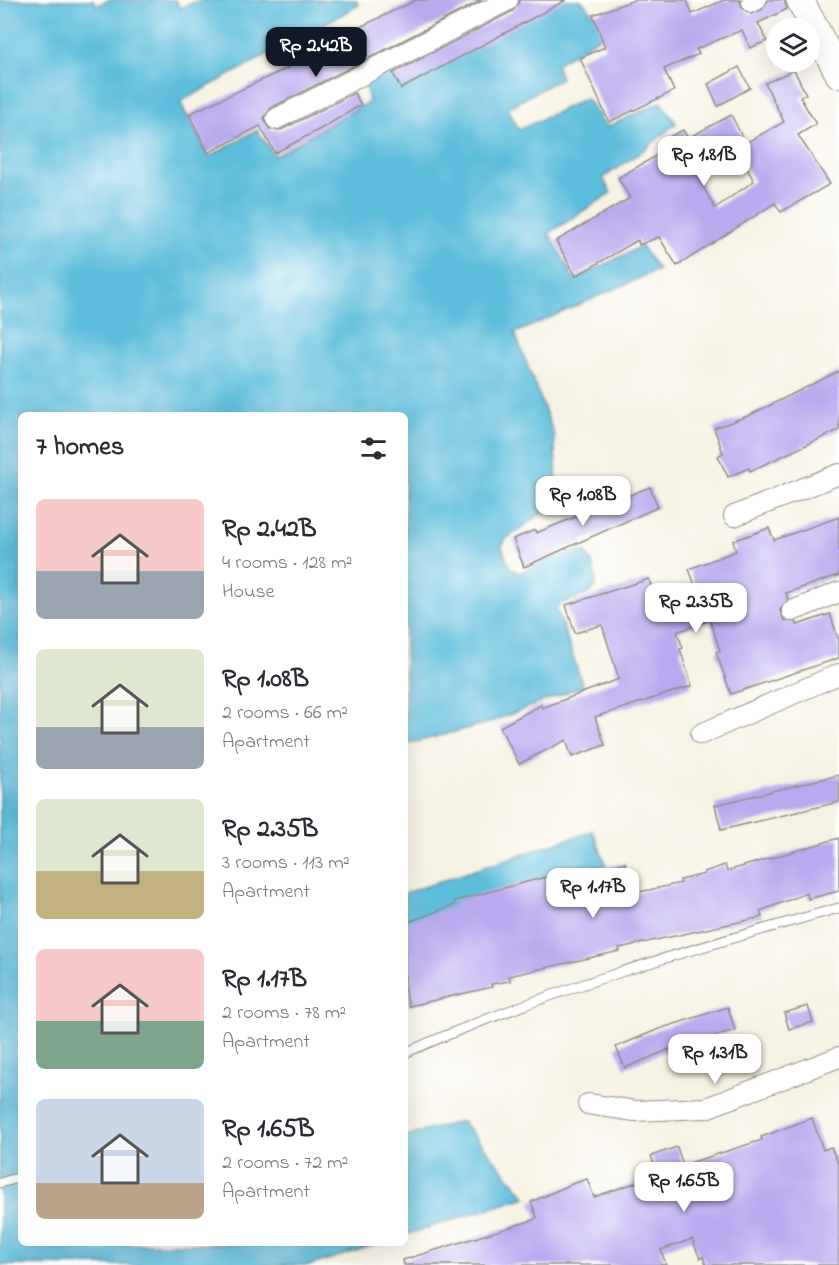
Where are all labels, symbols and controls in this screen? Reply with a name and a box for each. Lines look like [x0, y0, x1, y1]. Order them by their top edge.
map controls [766, 18, 820, 72]
button: layers [766, 18, 820, 72]
pin: Rp 2.42B [254, 27, 378, 78]
text: Rp 2.42B [280, 32, 352, 61]
pin: Rp 1.81B [642, 136, 766, 187]
text: Rp 1.81B [672, 141, 736, 170]
text: 7 homes [36, 429, 124, 467]
icon: filters [357, 432, 390, 465]
pin: Rp 1.08B [521, 476, 645, 527]
text: Rp 1.08B [550, 481, 616, 510]
text: Rp 2.42B [222, 511, 316, 549]
icon: home [84, 523, 156, 595]
text: 4 rooms · 128 m² [222, 549, 352, 578]
text: House [222, 578, 275, 607]
pin: Rp 2.35B [634, 583, 758, 634]
text: Rp 2.35B [659, 588, 733, 617]
text: Rp 1.08B [222, 661, 309, 699]
icon: home [84, 673, 156, 745]
text: 2 rooms · 66 m² [222, 699, 348, 728]
text: Apartment [222, 728, 310, 757]
text: Rp 2.35B [222, 811, 318, 849]
icon: home [84, 823, 156, 895]
text: 3 rooms · 113 m² [222, 849, 350, 878]
pin: Rp 1.17B [531, 868, 655, 919]
text: Rp 1.17B [560, 873, 626, 902]
text: Apartment [222, 878, 310, 907]
text: Rp 1.17B [222, 961, 307, 999]
icon: home [84, 973, 156, 1045]
text: 2 rooms · 78 m² [222, 999, 346, 1028]
text: Apartment [222, 1028, 310, 1057]
pin: Rp 1.31B [653, 1034, 777, 1085]
text: Rp 1.31B [682, 1039, 748, 1068]
text: Rp 1.65B [222, 1111, 314, 1149]
icon: home [84, 1123, 156, 1195]
text: 2 rooms · 72 m² [222, 1149, 349, 1178]
pin: Rp 1.65B [622, 1162, 746, 1213]
text: Rp 1.65B [648, 1167, 720, 1196]
text: Apartment [222, 1178, 310, 1207]

